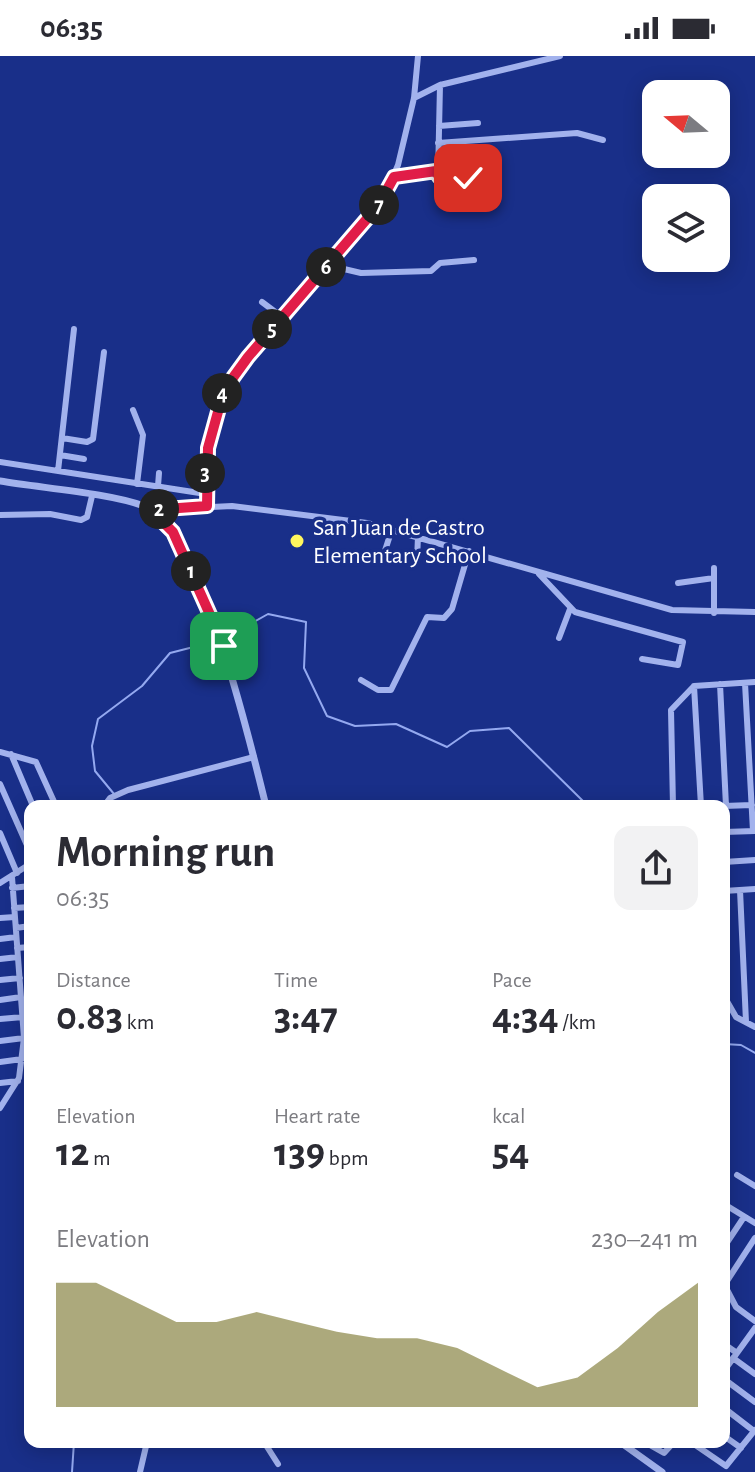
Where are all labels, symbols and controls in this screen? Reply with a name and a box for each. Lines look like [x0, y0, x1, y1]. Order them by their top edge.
text: 06:35 [40, 13, 103, 43]
north arrow [642, 80, 730, 168]
map controls [642, 80, 730, 272]
pin [434, 144, 502, 212]
icon: check [446, 156, 490, 200]
button: layers [642, 184, 730, 272]
pin: 7 [359, 185, 399, 225]
text: 7 [374, 194, 384, 216]
pin: 6 [306, 247, 346, 287]
text: 6 [321, 256, 331, 278]
pin: 5 [252, 309, 292, 349]
text: 5 [267, 318, 277, 340]
pin: 4 [202, 373, 242, 413]
text: 4 [216, 382, 228, 404]
pin: 3 [185, 453, 225, 493]
text: 3 [200, 462, 210, 484]
pin: 2 [139, 489, 179, 529]
text: 2 [154, 498, 164, 520]
place label: San Juan de Castro Elementary School [313, 516, 487, 568]
marker: San Juan de Castro Elementary School [288, 532, 306, 550]
pin: 1 [171, 551, 211, 591]
text: 1 [187, 560, 195, 582]
pin [190, 612, 258, 680]
icon: arrive [202, 624, 246, 668]
button: share [614, 826, 698, 910]
text: Morning run [56, 831, 275, 875]
text: 06:35 [56, 885, 109, 911]
text: Distance [56, 969, 131, 991]
text: Time [274, 969, 318, 991]
text: Pace [492, 969, 532, 991]
text: 0.83 [56, 997, 123, 1037]
text: 3:47 [274, 997, 338, 1037]
text: 4:34 [492, 997, 559, 1037]
text: km [123, 1011, 154, 1033]
text: /km [559, 1011, 596, 1033]
text: Elevation [56, 1105, 136, 1127]
text: Heart rate [274, 1105, 360, 1127]
text: kcal [492, 1105, 526, 1127]
text: 12 [56, 1133, 89, 1173]
text: 139 [274, 1133, 325, 1173]
text: 54 [492, 1133, 529, 1173]
text: m [89, 1147, 110, 1169]
text: bpm [325, 1147, 369, 1169]
text: Elevation [56, 1226, 150, 1252]
text: 230–241 m [591, 1226, 698, 1252]

